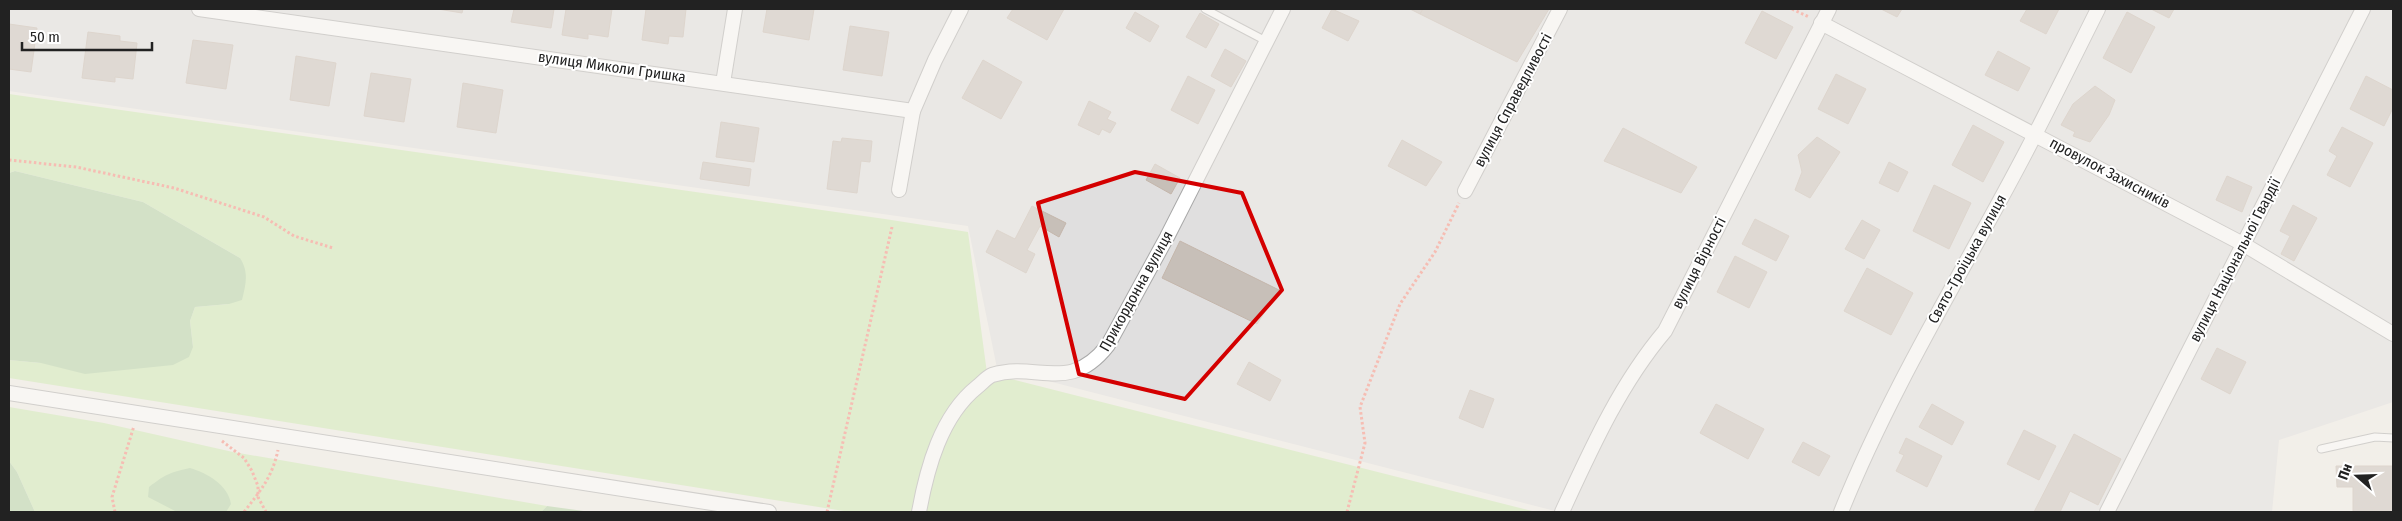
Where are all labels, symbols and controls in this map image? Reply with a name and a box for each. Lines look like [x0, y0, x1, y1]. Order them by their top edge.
scale bar [22, 20, 152, 52]
text: 50 m [30, 28, 60, 46]
street label: вулиця Справедливості [1470, 30, 1556, 170]
street label: вулиця Миколи Гришка [537, 48, 687, 86]
street label: провулок Захисників [2047, 134, 2173, 212]
street label: вулиця Національної Гвардії [2186, 174, 2285, 345]
street label: Свято-Троїцька вулиця [1924, 191, 2010, 327]
street label: вулиця Вірності [1668, 214, 1730, 312]
street label: Прикордонна вулиця [1095, 228, 1177, 354]
north arrow [2332, 451, 2382, 501]
text: Пн [2335, 461, 2356, 482]

